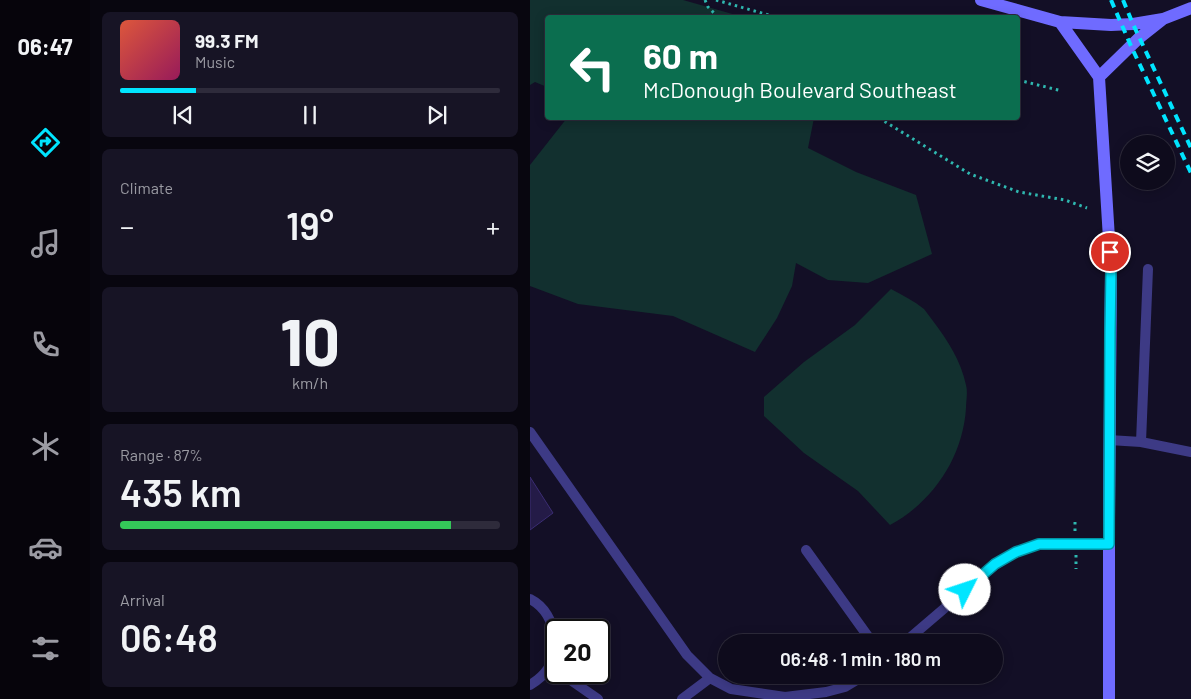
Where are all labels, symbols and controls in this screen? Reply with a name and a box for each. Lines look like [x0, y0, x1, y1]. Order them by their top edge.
text: 99.3 FM [195, 29, 259, 52]
text: 06:47 [17, 33, 73, 59]
text: 60 m [643, 34, 718, 76]
icon: left [560, 35, 625, 100]
text: Music [195, 52, 235, 71]
text: McDonough Boulevard Southeast [643, 76, 957, 102]
icon: previous [169, 101, 197, 129]
icon: pause [296, 101, 324, 129]
icon: next [423, 101, 451, 129]
icon: directions [28, 125, 63, 160]
map controls [1120, 135, 1175, 190]
button: layers [1120, 135, 1175, 190]
text: Climate [120, 178, 173, 197]
text: 19° [286, 202, 334, 248]
text: − [120, 209, 134, 243]
text: + [486, 209, 500, 243]
icon: music [28, 226, 63, 261]
pin [1089, 231, 1131, 273]
icon: arrive [1096, 238, 1124, 266]
text: 10 [280, 301, 340, 379]
icon: phone [28, 327, 63, 362]
text: km/h [292, 373, 328, 392]
icon: climate [28, 429, 63, 464]
text: Range · 87% [120, 445, 203, 464]
text: 435 km [120, 469, 242, 515]
icon: car [28, 530, 63, 565]
position arrow [938, 563, 990, 615]
text: Arrival [120, 590, 165, 609]
text: 06:48 [120, 614, 218, 660]
speed limit sign: 20 [545, 619, 610, 684]
icon: filters [28, 631, 63, 666]
text: 06:48 · 1 min · 180 m [780, 647, 941, 670]

